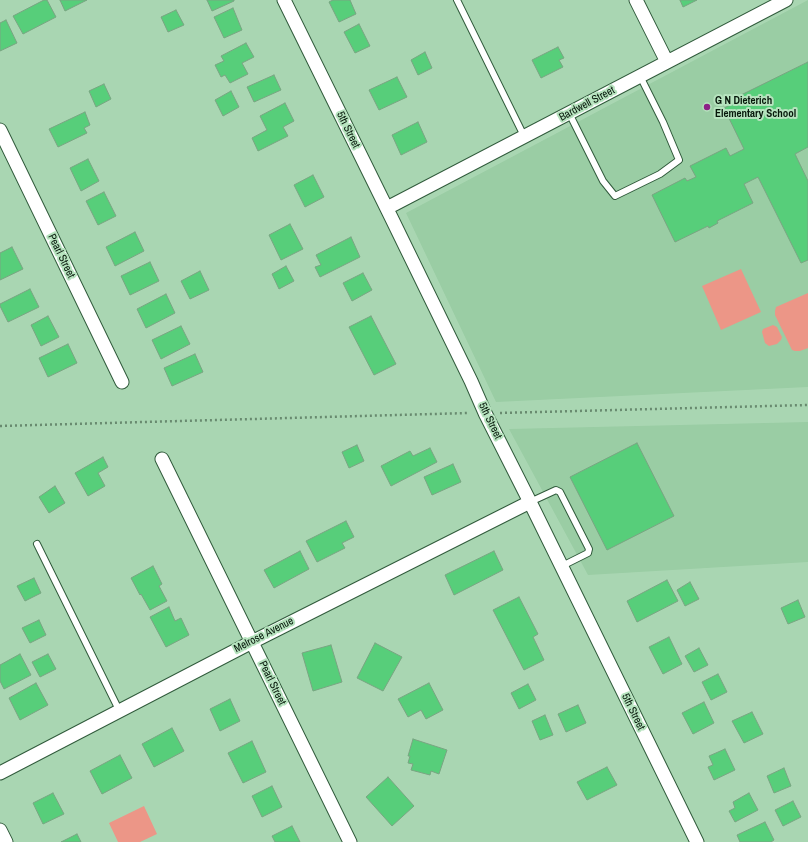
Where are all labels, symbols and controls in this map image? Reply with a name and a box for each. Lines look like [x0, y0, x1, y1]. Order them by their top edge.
street label: Bardwell Street [557, 84, 617, 124]
place label: G N Dieterich Elementary School [715, 94, 796, 120]
marker: G N Dieterich Elementary School [702, 102, 712, 112]
street label: 5th Street [333, 110, 363, 150]
street label: Pearl Street [45, 232, 77, 280]
street label: 5th Street [475, 401, 505, 441]
street label: Melrose Avenue [232, 614, 296, 656]
street label: Pearl Street [256, 659, 288, 707]
street label: 5th Street [618, 692, 648, 732]

